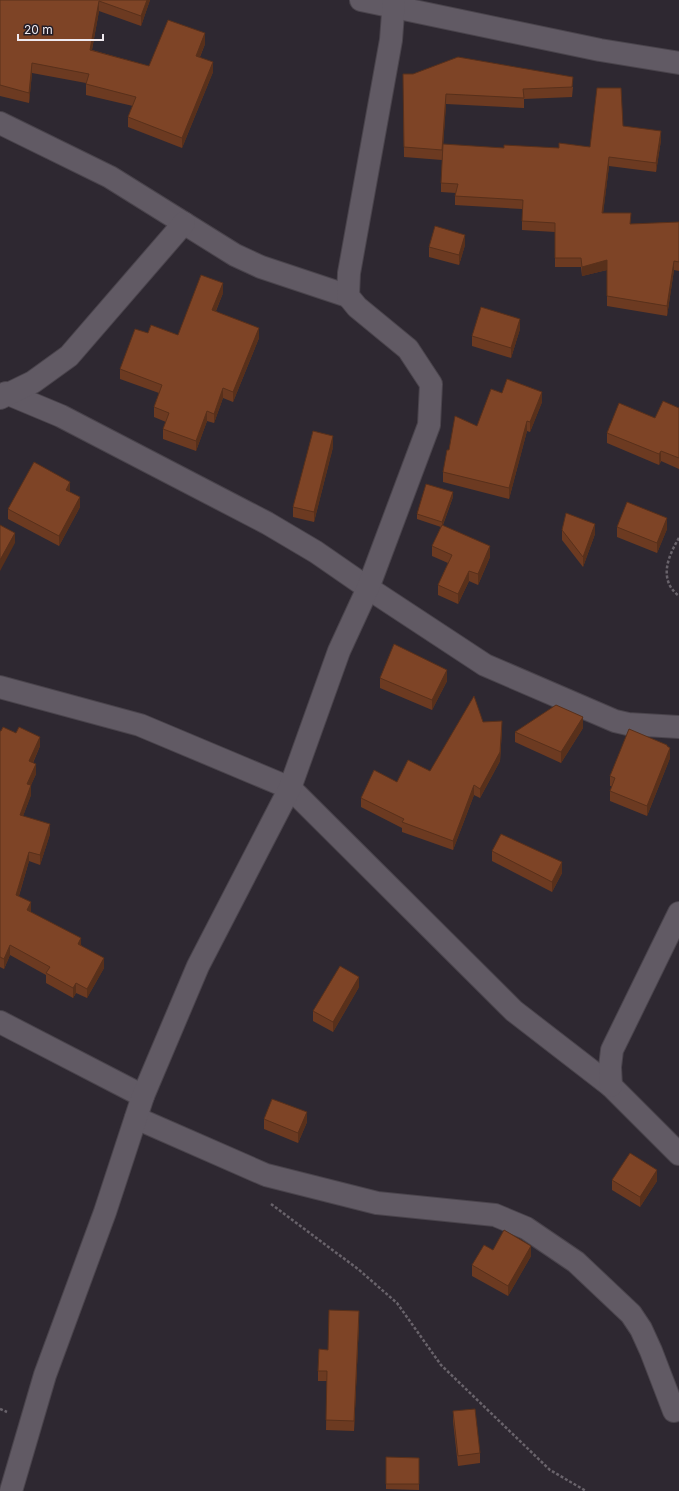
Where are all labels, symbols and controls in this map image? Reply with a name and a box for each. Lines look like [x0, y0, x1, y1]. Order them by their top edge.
scale bar [18, 16, 103, 42]
text: 20 m [24, 22, 53, 37]

